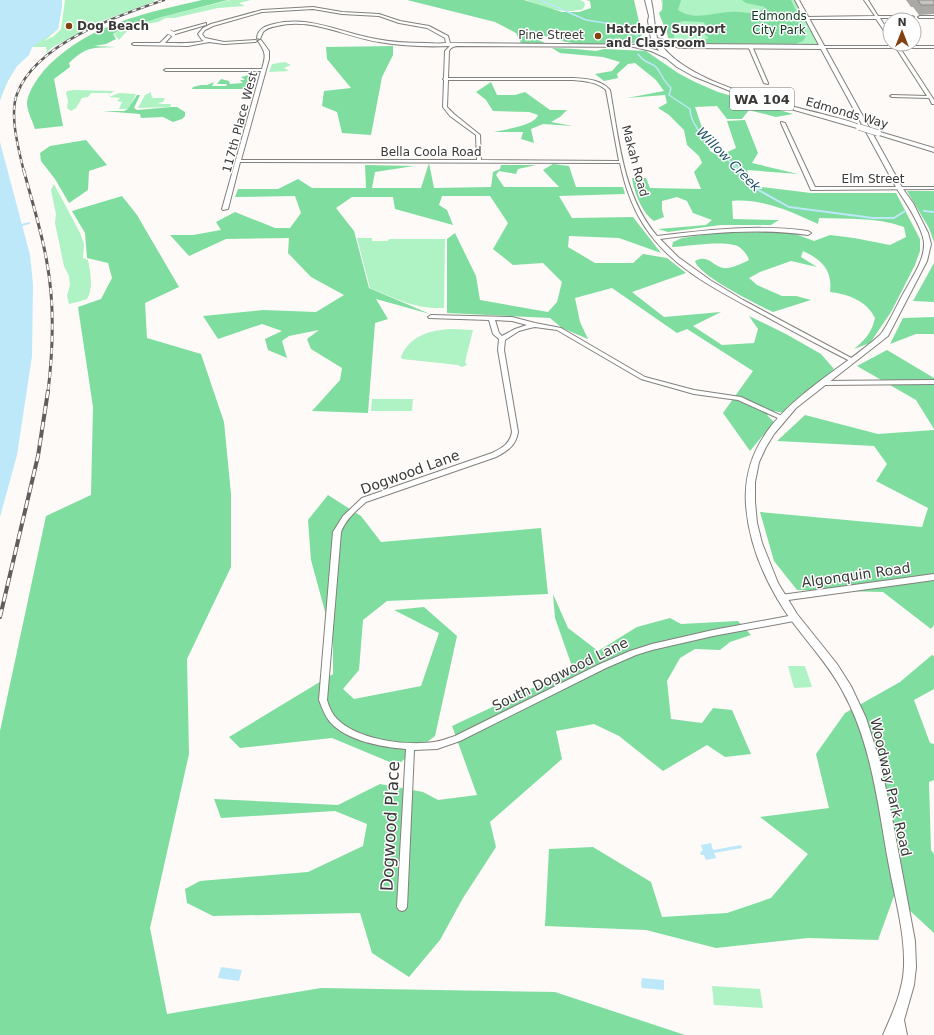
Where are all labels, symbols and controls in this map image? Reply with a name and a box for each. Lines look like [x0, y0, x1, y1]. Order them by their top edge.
park label: Edmonds City Park [751, 9, 807, 37]
north arrow [882, 12, 922, 52]
text: N [897, 16, 907, 29]
place label: Dog Beach [77, 19, 149, 33]
marker: Dog Beach [64, 21, 74, 31]
place label: Hatchery Support and Classroom [606, 22, 726, 50]
street label: Pine Street [518, 28, 584, 42]
marker: Hatchery Support and Classroom [593, 31, 603, 41]
street label: 117th Place West [220, 70, 260, 174]
road number: WA 104 [730, 88, 794, 110]
street label: Edmonds Way [804, 95, 890, 131]
street label: Makah Road [619, 124, 651, 198]
water label: Willow Creek [694, 124, 764, 195]
street label: Bella Coola Road [380, 145, 482, 159]
street label: Elm Street [842, 172, 905, 186]
street label: Dogwood Lane [358, 447, 462, 497]
street label: Algonquin Road [800, 559, 912, 591]
street label: South Dogwood Lane [489, 634, 631, 714]
street label: Woodway Park Road [867, 716, 915, 858]
street label: Dogwood Place [377, 760, 403, 892]

